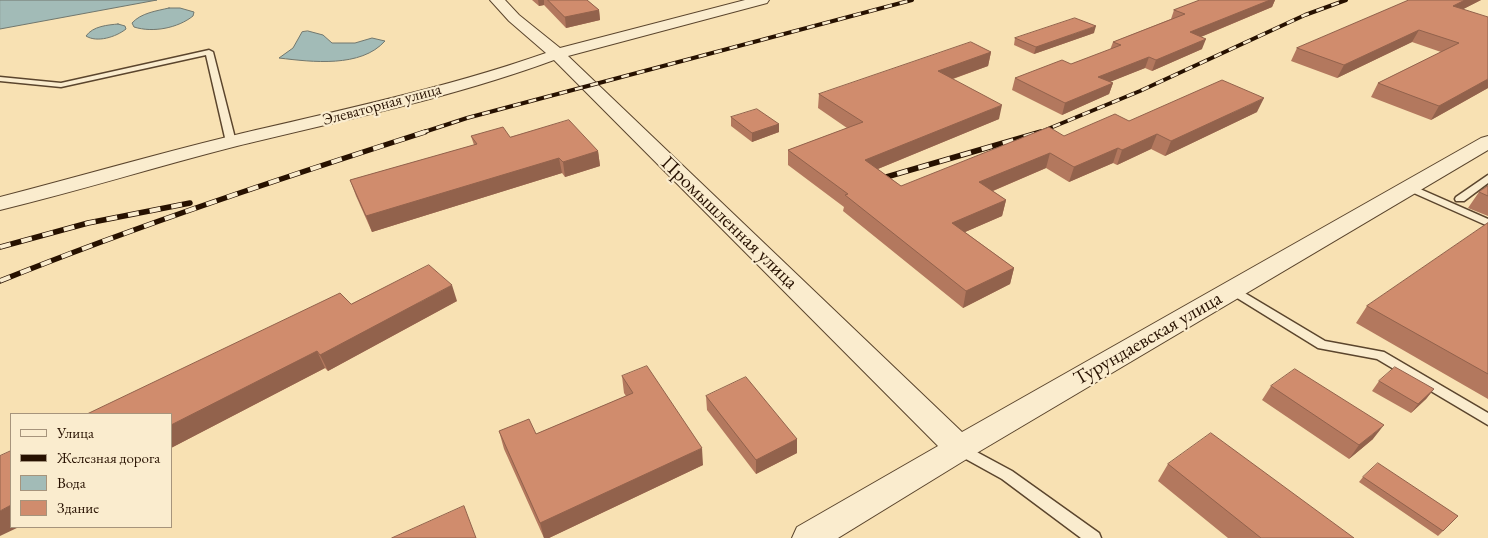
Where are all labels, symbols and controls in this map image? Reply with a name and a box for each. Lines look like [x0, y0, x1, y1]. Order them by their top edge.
street label: Элеваторная улица [320, 80, 444, 130]
street label: Промышленная улица [656, 151, 802, 295]
street label: Турундаевская улица [1070, 287, 1226, 391]
legend [10, 413, 172, 528]
text: Улица [57, 423, 94, 442]
text: Железная дорога [57, 448, 160, 467]
text: Вода [57, 473, 86, 492]
text: Здание [57, 498, 99, 517]

